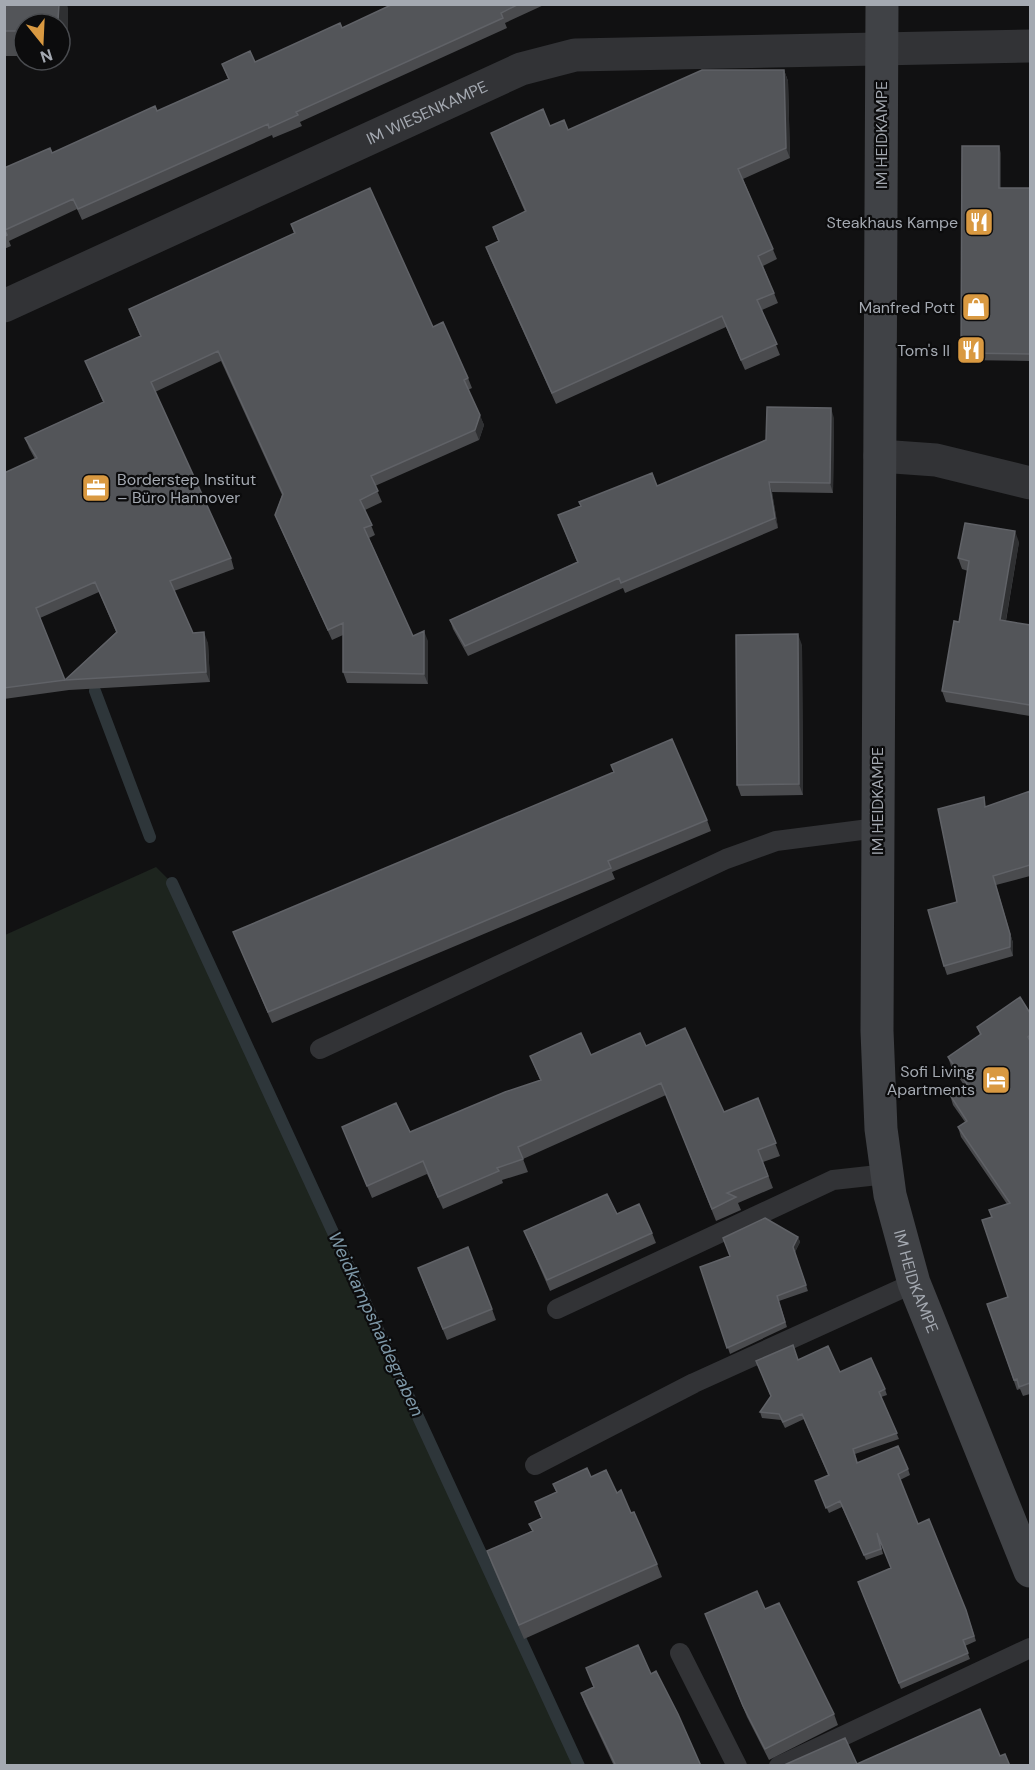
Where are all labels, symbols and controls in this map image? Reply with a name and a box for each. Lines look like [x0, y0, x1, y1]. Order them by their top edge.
north arrow [12, 12, 72, 72]
text: N [38, 44, 55, 68]
street label: IM WIESENKAMPE [363, 76, 491, 150]
street label: IM HEIDKAMPE [871, 81, 892, 189]
restaurant icon: Steakhaus Kampe [963, 206, 995, 238]
place label: Steakhaus Kampe [826, 212, 958, 233]
shop icon: Manfred Pott [960, 291, 992, 323]
place label: Manfred Pott [859, 297, 955, 318]
restaurant icon: Tom's II [955, 334, 987, 366]
place label: Tom's II [897, 340, 950, 361]
place label: Borderstep Institut – Büro Hannover [117, 469, 256, 508]
office icon: Borderstep Institut – Büro Hannover [80, 472, 112, 504]
street label: IM HEIDKAMPE [867, 747, 888, 855]
place label: Sofi Living Apartments [887, 1061, 975, 1100]
hotel icon: Sofi Living Apartments [980, 1064, 1012, 1096]
street label: IM HEIDKAMPE [889, 1227, 943, 1336]
water label: Weidkampshaidegraben [323, 1228, 429, 1420]

